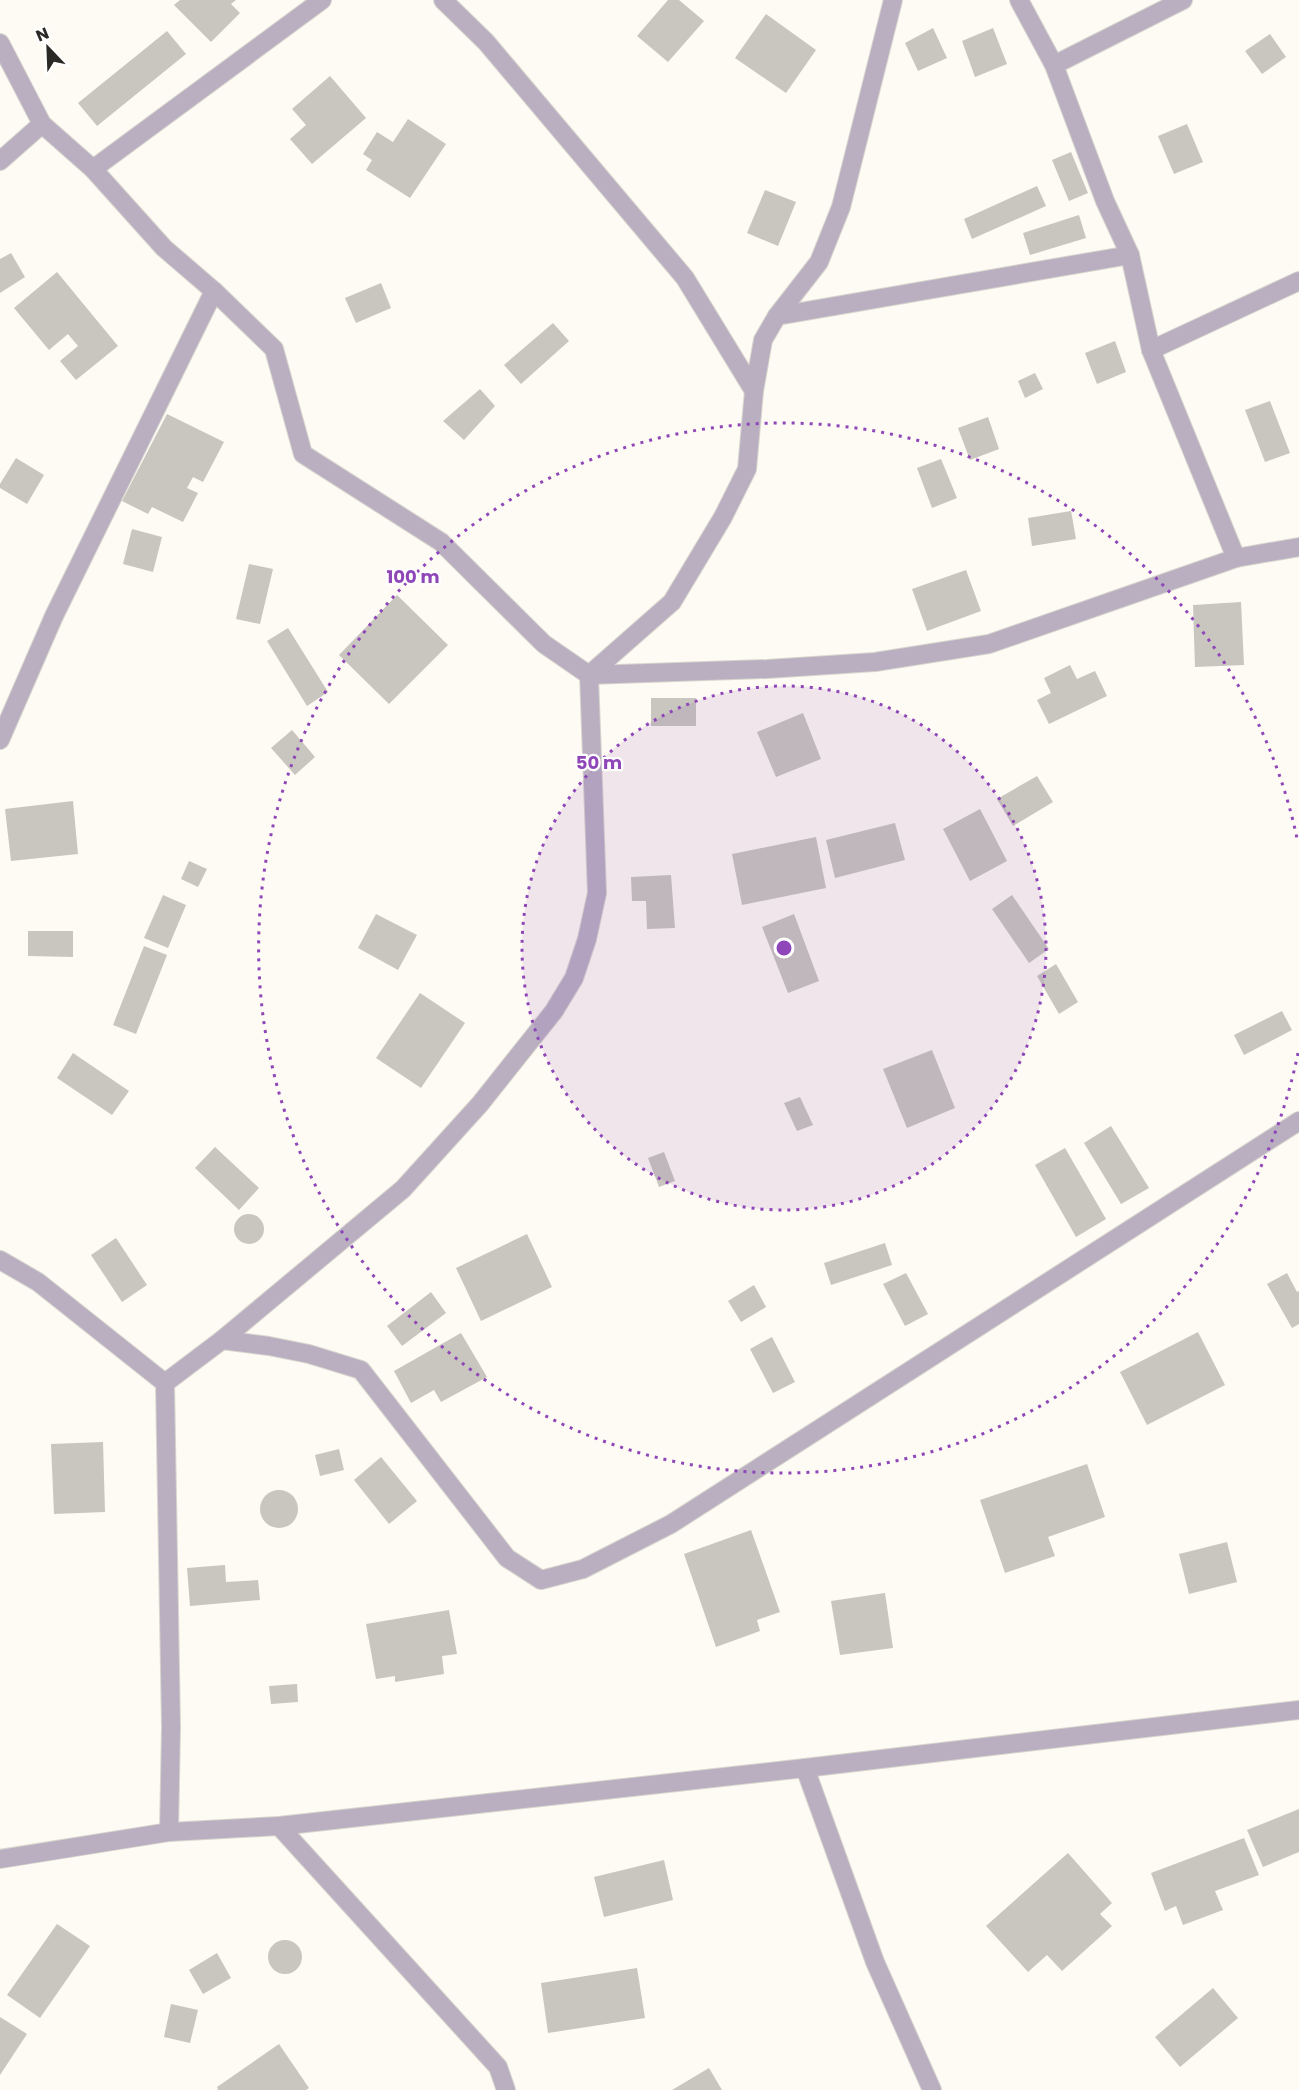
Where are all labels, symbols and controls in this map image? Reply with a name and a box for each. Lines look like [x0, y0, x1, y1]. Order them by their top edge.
north arrow [18, 18, 78, 78]
text: N [32, 22, 52, 48]
text: 100 m [386, 564, 440, 589]
text: 50 m [576, 750, 622, 775]
centre of rings [774, 938, 794, 958]

